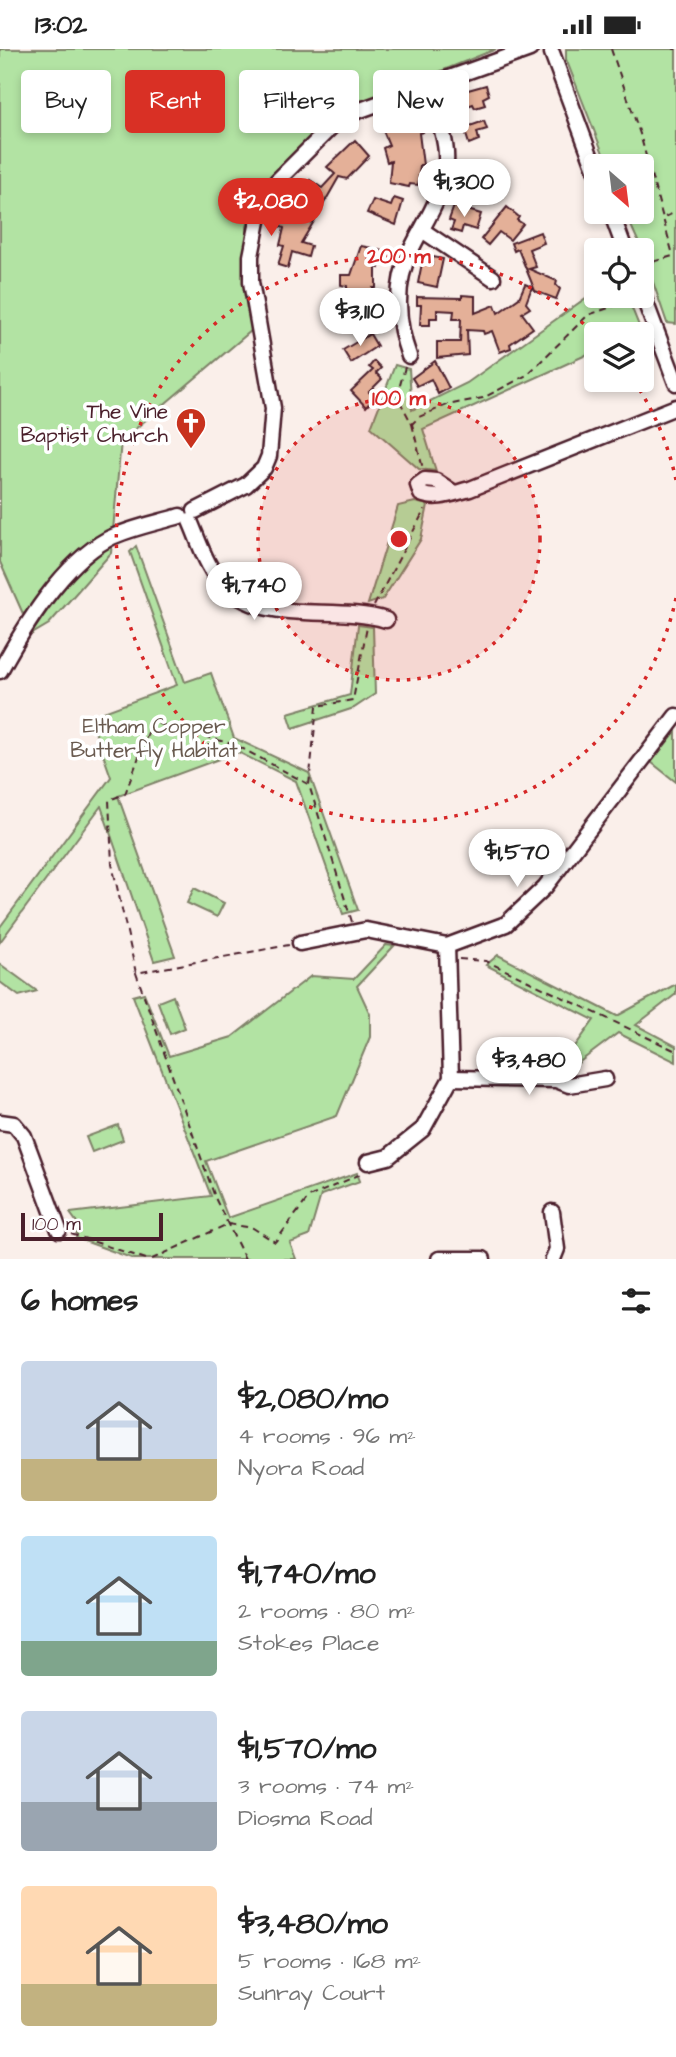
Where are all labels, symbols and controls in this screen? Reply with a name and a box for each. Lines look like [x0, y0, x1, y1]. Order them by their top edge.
text: 13:02 [35, 7, 87, 43]
chip: Buy [21, 70, 111, 133]
chip: Rent [125, 70, 225, 133]
chip: Filters [239, 70, 359, 133]
chip: New [373, 70, 469, 133]
north arrow [584, 154, 654, 224]
map controls [584, 154, 654, 392]
pin: $1,300 [407, 159, 521, 219]
text: $1,300 [434, 166, 494, 198]
pin: $2,080 [214, 179, 328, 238]
text: $2,080 [234, 185, 308, 217]
button: locate [584, 238, 654, 308]
text: 200 m [366, 242, 431, 271]
pin: $3,110 [303, 289, 417, 348]
text: $3,110 [336, 295, 385, 327]
button: layers [584, 322, 654, 392]
text: 100 m [372, 384, 427, 413]
place label: The Vine Baptist Church [20, 397, 169, 451]
church icon: The Vine Baptist Church [174, 406, 208, 450]
centre of rings [387, 527, 411, 551]
pin: $1,740 [197, 563, 311, 622]
text: $1,740 [222, 569, 286, 601]
park label: Eltham Copper Butterfly Habitat [70, 712, 238, 767]
pin: $1,570 [460, 829, 574, 889]
text: $1,570 [485, 836, 549, 868]
pin: $3,480 [472, 1037, 586, 1097]
text: $3,480 [492, 1044, 566, 1076]
scale bar [21, 1210, 163, 1242]
text: 100 m [32, 1211, 81, 1238]
text: 6 homes [21, 1280, 138, 1322]
icon: filters [617, 1282, 655, 1320]
text: $2,080/mo [238, 1378, 388, 1420]
icon: home [77, 1389, 161, 1473]
text: 4 rooms · 96 m² [238, 1420, 416, 1452]
text: Nyora Road [238, 1452, 364, 1484]
text: $1,740/mo [238, 1553, 376, 1595]
icon: home [77, 1564, 161, 1648]
text: 2 rooms · 80 m² [238, 1595, 415, 1627]
text: Stokes Place [238, 1627, 379, 1659]
text: $1,570/mo [238, 1728, 376, 1770]
icon: home [77, 1739, 161, 1823]
text: 3 rooms · 74 m² [238, 1770, 414, 1802]
text: Diosma Road [238, 1802, 373, 1834]
text: $3,480/mo [238, 1903, 388, 1945]
icon: home [77, 1914, 161, 1998]
text: 5 rooms · 168 m² [238, 1945, 421, 1977]
text: Sunray Court [238, 1977, 385, 2009]

